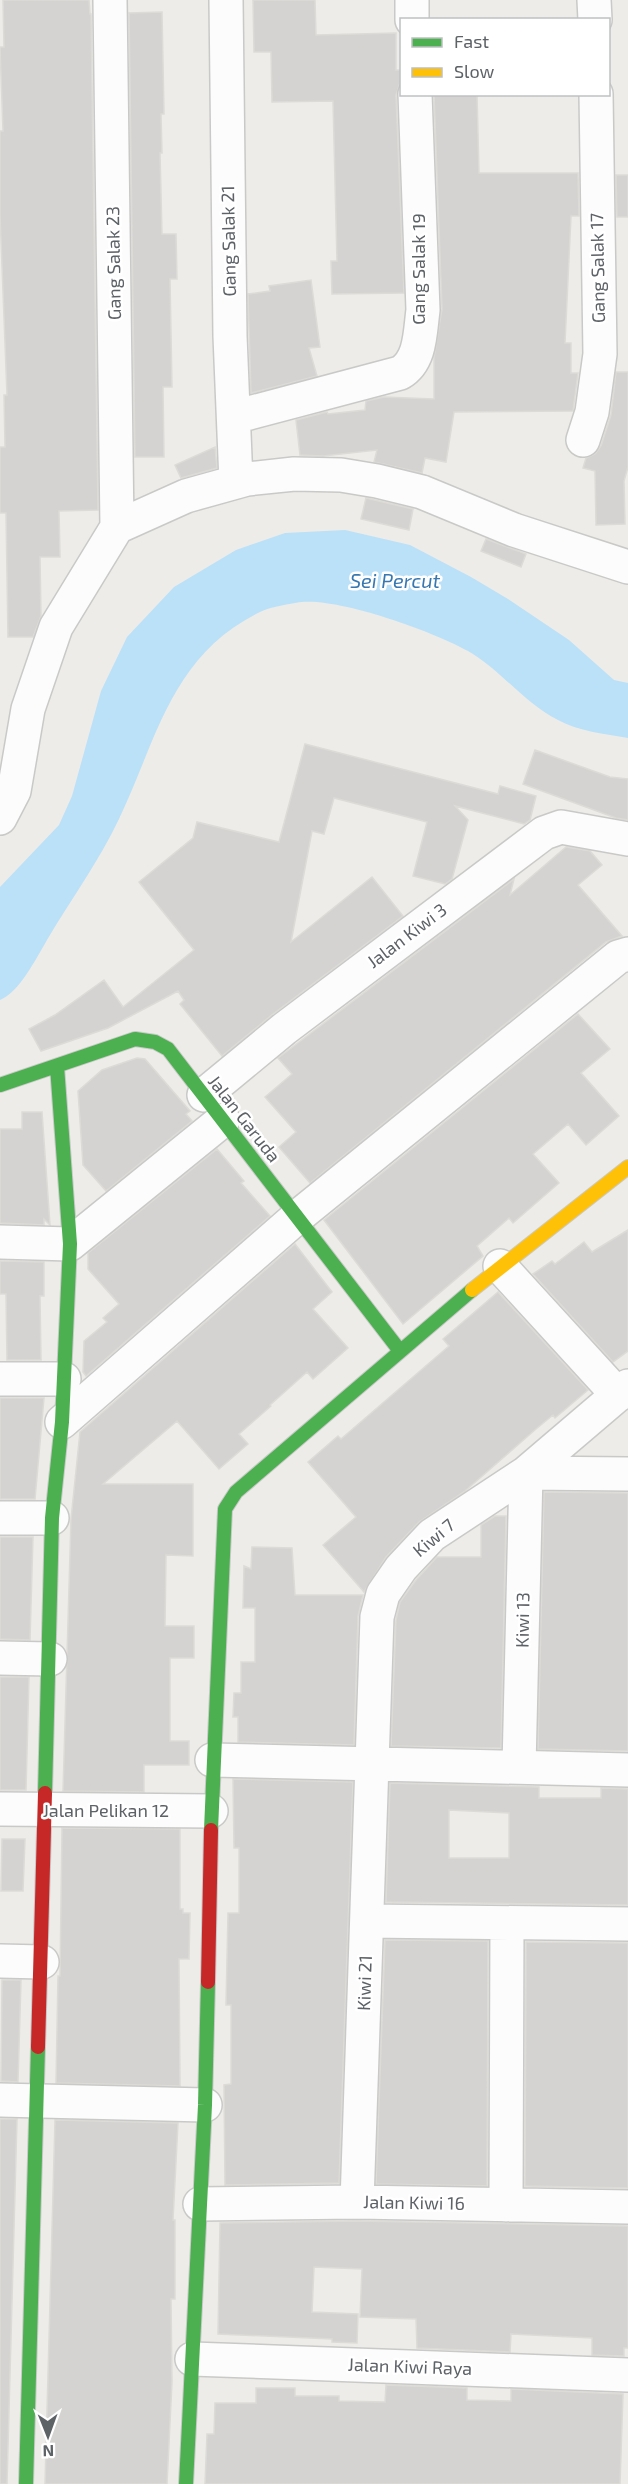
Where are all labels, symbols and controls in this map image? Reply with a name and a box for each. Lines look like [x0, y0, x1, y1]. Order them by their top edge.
legend [400, 18, 610, 96]
text: Fast [454, 30, 489, 52]
text: Slow [454, 60, 495, 82]
street label: Gang Salak 21 [216, 185, 240, 297]
street label: Gang Salak 23 [101, 206, 125, 320]
street label: Gang Salak 19 [407, 213, 429, 325]
street label: Gang Salak 17 [585, 213, 609, 323]
water label: Sei Percut [350, 568, 441, 592]
street label: Jalan Kiwi 3 [362, 898, 451, 972]
street label: Jalan Garuda [204, 1070, 286, 1166]
street label: Kiwi 7 [408, 1513, 459, 1561]
street label: Kiwi 13 [511, 1592, 533, 1648]
street label: Jalan Pelikan 12 [43, 1799, 169, 1821]
street label: Kiwi 21 [352, 1955, 376, 2011]
street label: Jalan Kiwi 16 [363, 2190, 465, 2214]
street label: Jalan Kiwi Raya [347, 2353, 473, 2379]
north arrow [18, 2406, 78, 2466]
text: N [42, 2442, 54, 2461]

